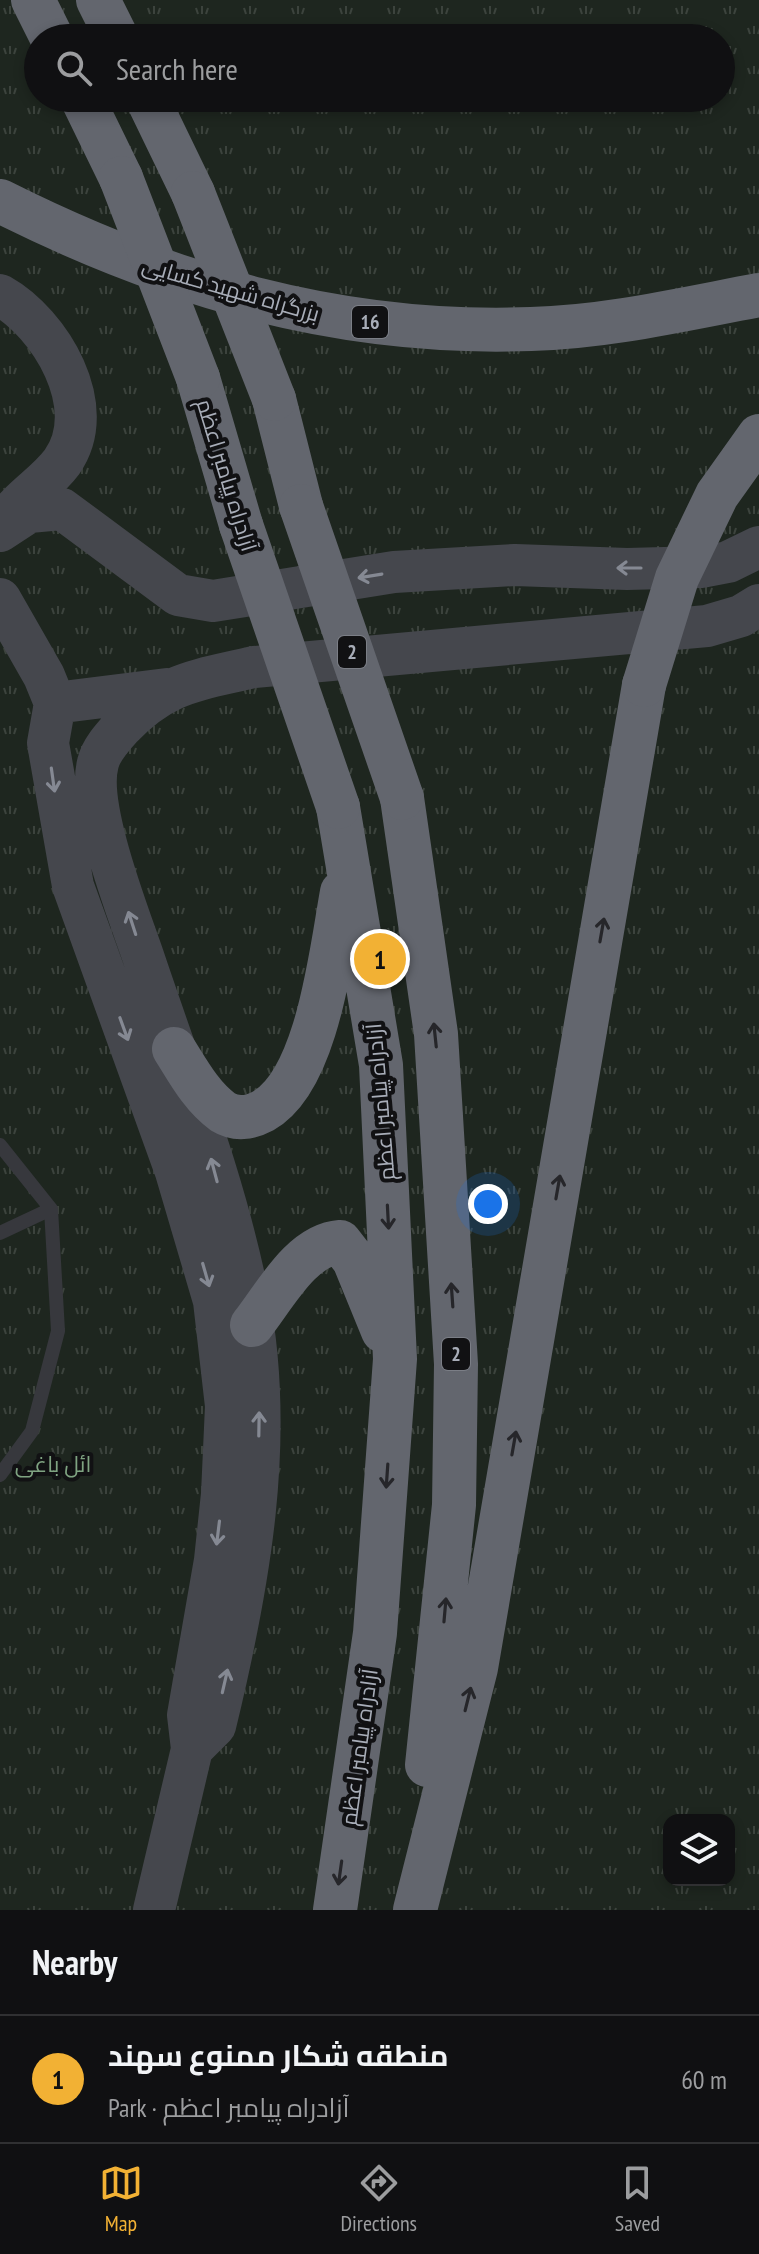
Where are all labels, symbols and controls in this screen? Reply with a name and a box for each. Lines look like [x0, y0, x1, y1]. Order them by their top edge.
search box [24, 24, 735, 112]
icon: search [52, 46, 96, 90]
text: Search here [116, 49, 238, 88]
street label: بزرگراه شهید کسایی [139, 250, 323, 328]
road number: 16 [352, 306, 388, 338]
street label: آزادراه پیامبر اعظم [189, 395, 264, 555]
one-way arrow [616, 560, 643, 576]
one-way arrow [357, 570, 383, 585]
road number: 2 [338, 636, 366, 668]
one-way arrow [46, 767, 61, 792]
one-way arrow [124, 911, 139, 936]
one-way arrow [596, 918, 611, 943]
pin: 1 [354, 929, 406, 989]
one-way arrow [118, 1016, 132, 1041]
street label: آزادراه پیامبر اعظم [359, 1022, 403, 1182]
one-way arrow [428, 1023, 443, 1049]
one-way arrow [205, 1157, 220, 1183]
one-way arrow [552, 1174, 567, 1200]
your location [468, 1184, 508, 1224]
one-way arrow [381, 1203, 396, 1230]
one-way arrow [199, 1262, 214, 1288]
one-way arrow [444, 1282, 459, 1309]
road number: 2 [442, 1338, 470, 1370]
one-way arrow [251, 1411, 267, 1438]
one-way arrow [508, 1431, 523, 1456]
park label: ائل باغی [15, 1450, 91, 1478]
one-way arrow [379, 1462, 394, 1489]
one-way arrow [210, 1520, 225, 1546]
one-way arrow [438, 1597, 453, 1624]
street label: آزادراه پیامبر اعظم [334, 1667, 386, 1827]
one-way arrow [218, 1669, 233, 1695]
one-way arrow [461, 1686, 476, 1712]
map controls [663, 1814, 735, 1886]
button: layers [663, 1814, 735, 1886]
one-way arrow [332, 1860, 347, 1886]
text: Nearby [32, 1940, 117, 1984]
text: منطقه شکار ممنوع سهند [108, 2035, 449, 2074]
text: 1 [52, 2063, 64, 2096]
text: 60 m [681, 2063, 727, 2096]
text: Park · آزادراه پیامبر اعظم [108, 2091, 349, 2124]
tab: Map [99, 2161, 143, 2237]
tab: Directions [341, 2161, 417, 2237]
tab: Saved [615, 2161, 660, 2237]

